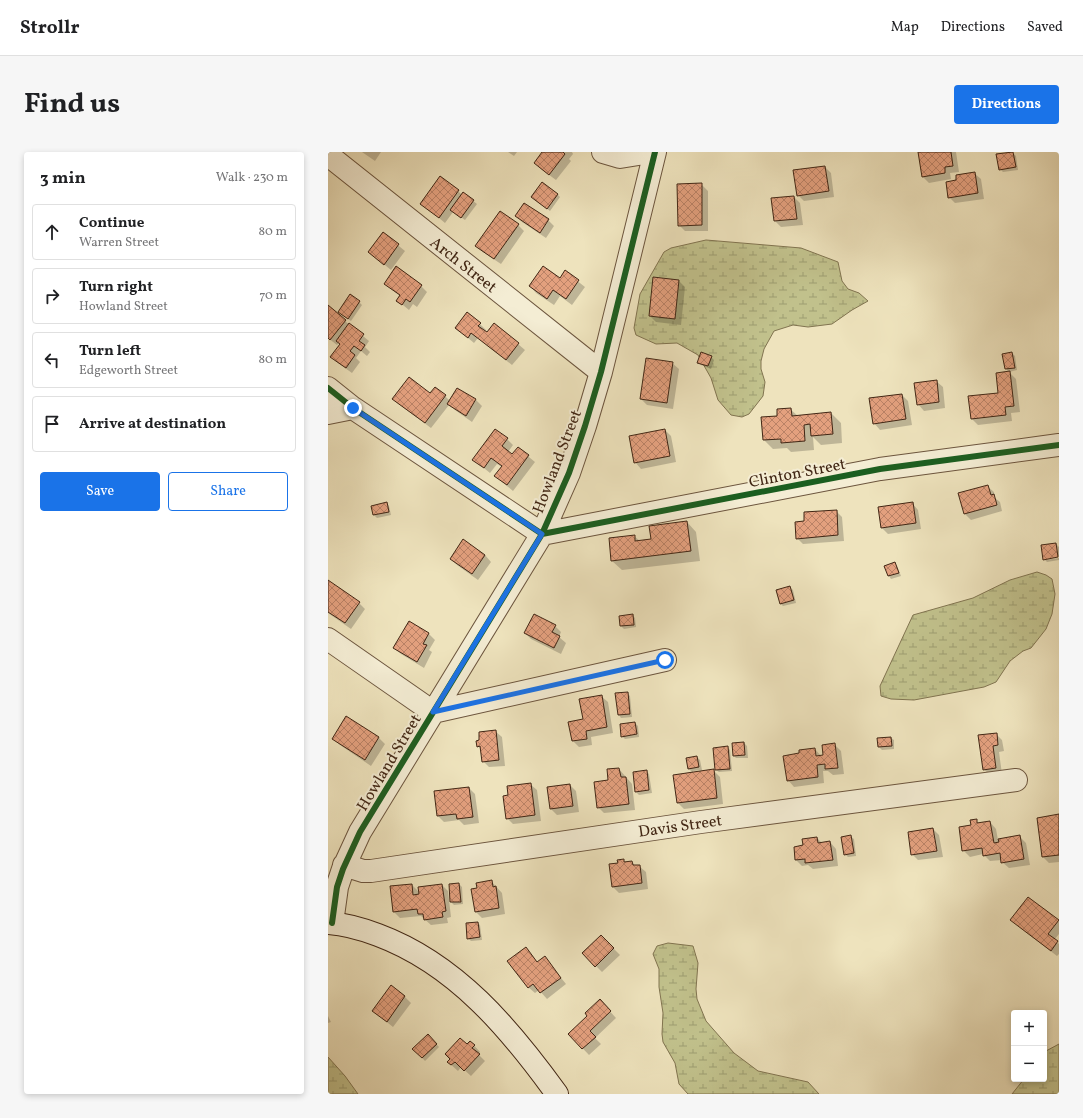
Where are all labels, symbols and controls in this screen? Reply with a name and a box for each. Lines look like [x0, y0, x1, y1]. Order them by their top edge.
text: Strollr [20, 15, 80, 41]
text: Map [891, 18, 919, 37]
text: Directions [941, 18, 1005, 37]
text: Saved [1027, 18, 1063, 37]
text: Find us [24, 85, 120, 124]
button: Directions [954, 85, 1059, 124]
text: 3 min [40, 167, 86, 190]
text: Walk · 230 m [216, 169, 288, 187]
text: Continue [79, 213, 144, 234]
icon: ahead [41, 221, 63, 243]
text: 80 m [258, 223, 287, 241]
street label: Arch Street [425, 232, 501, 299]
text: Warren Street [79, 234, 159, 252]
text: Turn right [79, 277, 153, 298]
icon: right [41, 285, 63, 307]
text: 70 m [259, 287, 287, 305]
text: Howland Street [79, 298, 168, 316]
text: Turn left [79, 341, 141, 362]
icon: left [41, 349, 63, 371]
text: 80 m [258, 351, 287, 369]
text: Edgeworth Street [79, 362, 178, 380]
route end [344, 399, 362, 417]
street label: Howland Street [528, 406, 588, 517]
icon: arrive [41, 413, 63, 435]
text: Arrive at destination [79, 414, 226, 435]
street label: Clinton Street [747, 454, 848, 494]
button: Save [40, 472, 160, 511]
button: Share [168, 472, 288, 511]
route start [656, 651, 674, 669]
street label: Howland Street [352, 710, 427, 816]
street label: Davis Street [637, 810, 724, 844]
map controls [1011, 1010, 1047, 1082]
button: + [1011, 1010, 1047, 1046]
button: − [1011, 1046, 1047, 1082]

